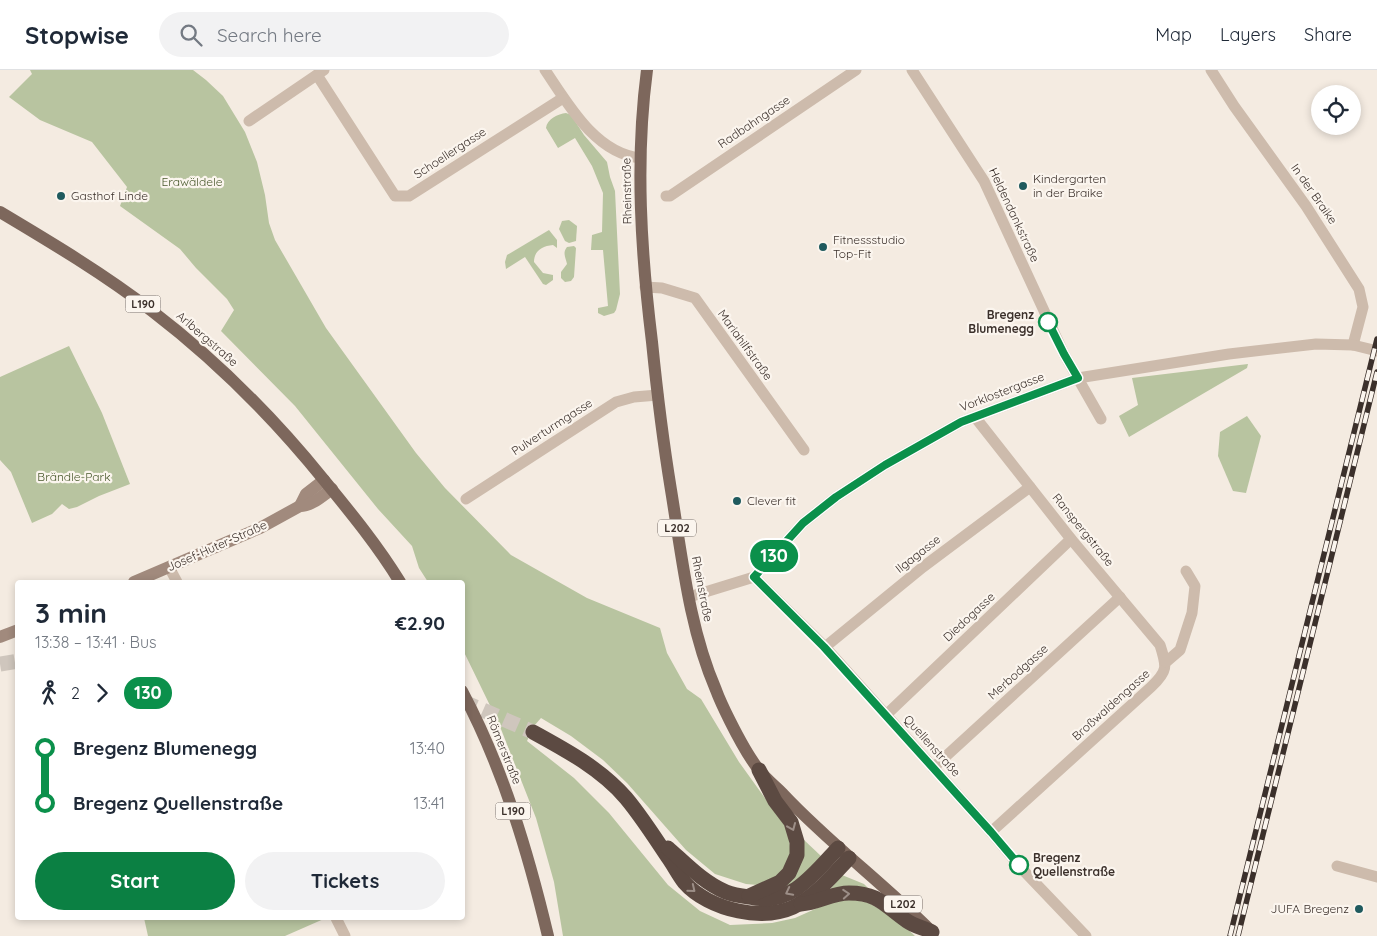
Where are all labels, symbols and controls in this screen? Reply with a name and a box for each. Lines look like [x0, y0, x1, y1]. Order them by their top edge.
search box [159, 12, 509, 57]
text: Stopwise [25, 20, 129, 50]
icon: search [177, 21, 205, 49]
text: Search here [217, 23, 322, 47]
text: Map [1155, 23, 1192, 46]
text: Layers [1220, 23, 1276, 46]
text: Share [1304, 23, 1352, 46]
map controls [1311, 85, 1361, 135]
button: locate [1311, 85, 1361, 135]
street label: Radbahngasse [715, 92, 793, 151]
street label: Schoellergasse [411, 124, 489, 182]
street label: Rheinstraße [618, 157, 635, 224]
street label: In der Braike [1288, 161, 1341, 227]
street label: Heldendankstraße [986, 165, 1043, 265]
place label: Kindergarten in der Braike [1033, 171, 1106, 200]
park label: Erawäldele [162, 174, 223, 189]
marker: Kindergarten in der Braike [1017, 180, 1029, 192]
place label: Gasthof Linde [71, 188, 148, 203]
marker: Gasthof Linde [55, 190, 67, 202]
place label: Fitnessstudio Top-Fit [833, 232, 905, 261]
marker: Fitnessstudio Top-Fit [817, 241, 829, 253]
road number: L190 [126, 295, 160, 312]
street label: Mariahilfstraße [715, 306, 776, 383]
place label: Bregenz Blumenegg [968, 307, 1034, 336]
street label: Arlbergstraße [174, 308, 241, 370]
marker: Bregenz Blumenegg [1038, 312, 1058, 332]
street label: Vorklostergasse [957, 368, 1046, 415]
street label: Pulverturmgasse [509, 395, 595, 458]
park label: Brändle-Park [37, 469, 111, 484]
street label: Ranspergstraße [1049, 490, 1117, 569]
place label: Clever fit [747, 493, 796, 508]
marker: Clever fit [731, 495, 743, 507]
street label: Josef-Huter-Straße [165, 517, 269, 574]
road number: L202 [658, 519, 696, 536]
street label: Ilgagasse [892, 531, 943, 576]
line badge: 130 [745, 540, 803, 572]
text: 130 [760, 544, 788, 567]
street label: Rheinstraße [689, 555, 716, 623]
street label: Diedogasse [940, 589, 998, 644]
text: 3 min [35, 595, 107, 630]
text: €2.90 [395, 611, 445, 635]
text: 13:38 – 13:41 · Bus [35, 632, 157, 652]
street label: Merbodgasse [984, 641, 1051, 703]
street label: Broßwaldengasse [1069, 666, 1153, 743]
icon: walk [35, 679, 63, 707]
icon: forward [88, 679, 116, 707]
text: 130 [134, 681, 162, 704]
text: 2 [71, 683, 80, 703]
street label: Quellenstraße [901, 712, 964, 780]
street label: Römerstraße [484, 713, 525, 787]
text: Bregenz Blumenegg [73, 736, 257, 760]
text: 13:40 [410, 738, 445, 758]
text: Bregenz Quellenstraße [73, 791, 283, 815]
text: 13:41 [413, 793, 445, 813]
road number: L190 [496, 802, 530, 819]
one-way arrow [786, 822, 797, 831]
place label: Bregenz Quellenstraße [1033, 850, 1115, 879]
button: Start [35, 852, 235, 910]
button: Tickets [245, 852, 445, 910]
marker: Bregenz Quellenstraße [1009, 855, 1029, 875]
one-way arrow [686, 883, 695, 891]
one-way arrow [785, 886, 794, 896]
one-way arrow [842, 888, 850, 899]
road number: L202 [884, 896, 922, 912]
place label: JUFA Bregenz [1271, 901, 1349, 916]
marker: JUFA Bregenz [1353, 903, 1365, 915]

